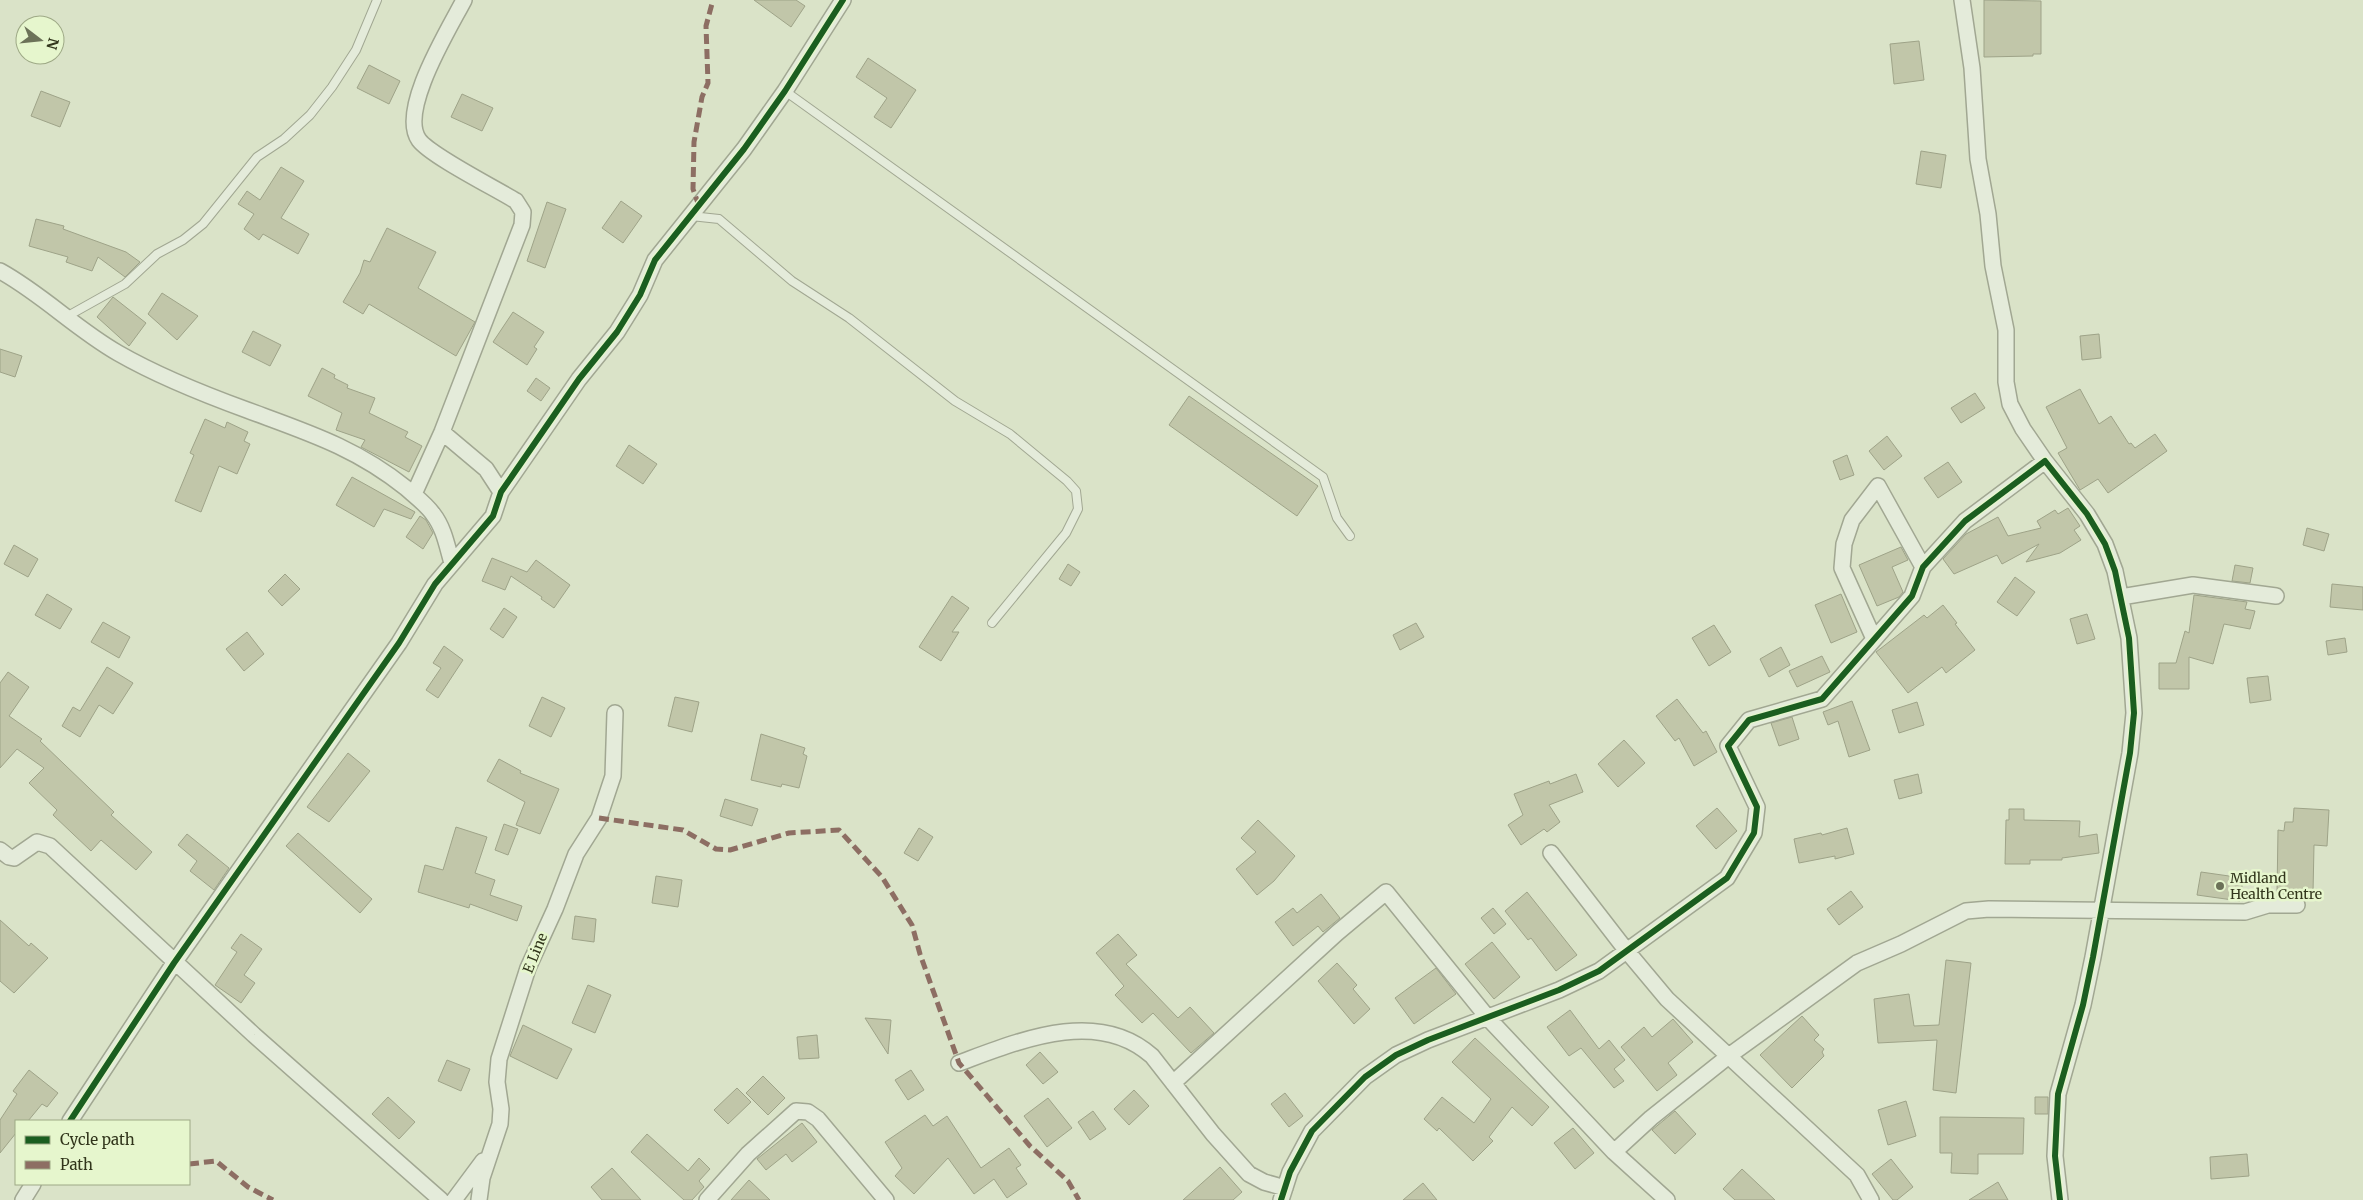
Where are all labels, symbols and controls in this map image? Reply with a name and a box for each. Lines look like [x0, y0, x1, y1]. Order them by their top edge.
north arrow [15, 15, 65, 65]
text: N [42, 36, 63, 51]
place label: Midland Health Centre [2230, 869, 2322, 903]
marker: Midland Health Centre [2214, 880, 2226, 892]
street label: E Line [519, 930, 551, 976]
legend [15, 1120, 190, 1185]
text: Cycle path [60, 1130, 135, 1149]
text: Path [60, 1155, 93, 1174]

